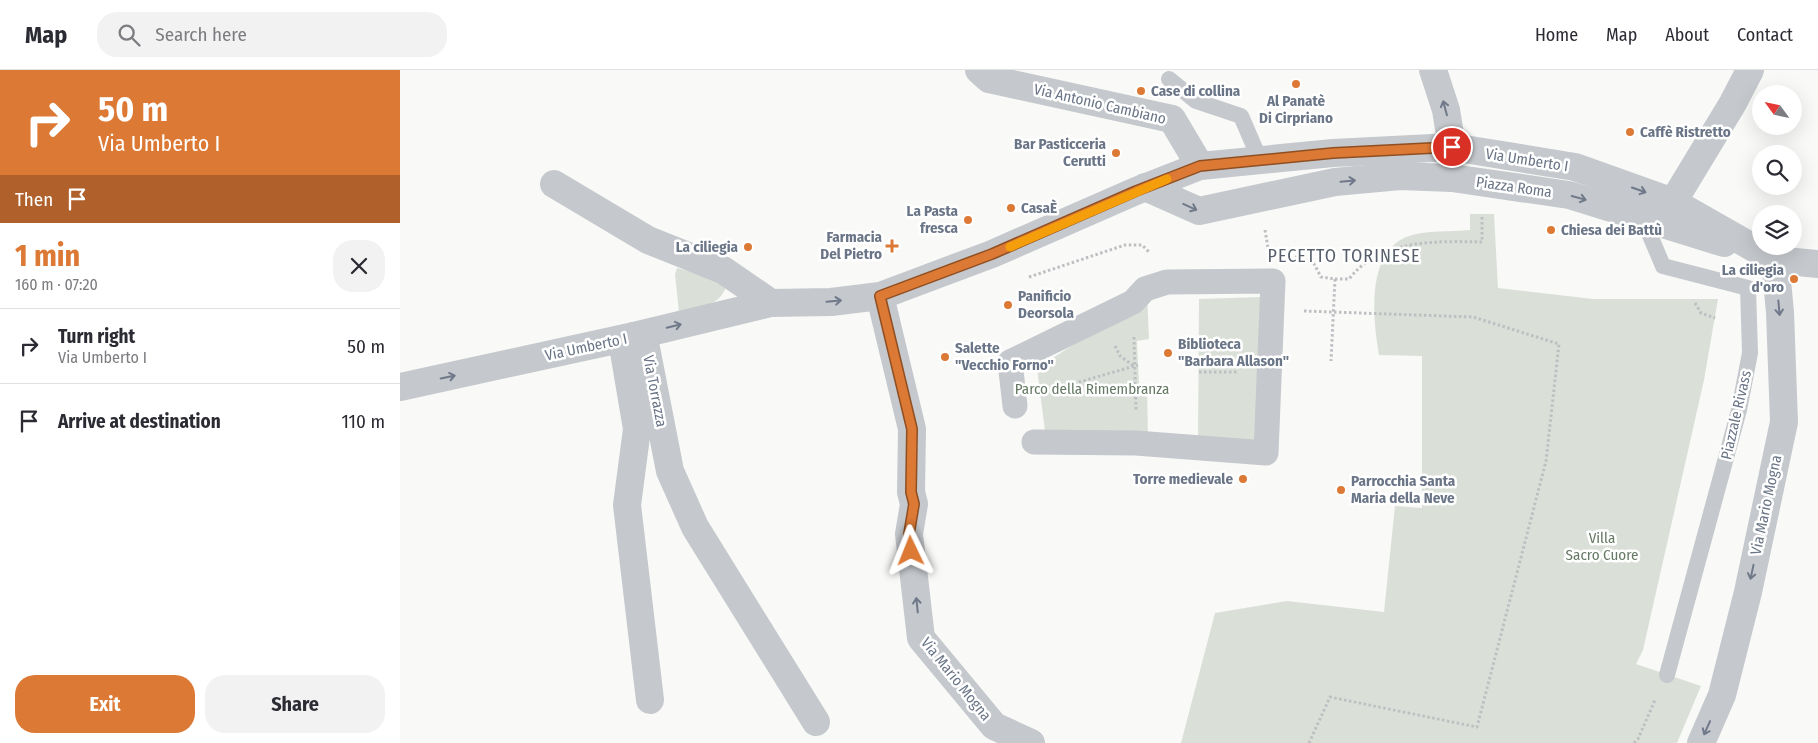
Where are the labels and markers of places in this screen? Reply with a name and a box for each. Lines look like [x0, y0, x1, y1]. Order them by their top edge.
marker: Al Panatè Di Cirpriano [1290, 78, 1302, 90]
place label: Case di collina [1151, 82, 1241, 100]
marker: Case di collina [1135, 85, 1147, 97]
place label: Al Panatè Di Cirpriano [1259, 92, 1333, 127]
place label: Caffè Ristretto [1640, 123, 1731, 141]
pin [1431, 126, 1473, 168]
marker: Caffè Ristretto [1624, 126, 1636, 138]
place label: Bar Pasticceria Cerutti [1014, 135, 1107, 170]
marker: Bar Pasticceria Cerutti [1110, 147, 1122, 159]
place label: CasaÈ [1021, 199, 1057, 217]
place label: La Pasta fresca [907, 202, 959, 237]
marker: CasaÈ [1005, 202, 1017, 214]
marker: La Pasta fresca [962, 214, 974, 226]
place label: Chiesa dei Battù [1561, 221, 1662, 239]
marker: Chiesa dei Battù [1545, 224, 1557, 236]
place label: Farmacia Del Pietro [820, 228, 883, 263]
place label: La ciliegia [676, 238, 739, 256]
marker: Farmacia Del Pietro [886, 240, 898, 252]
marker: La ciliegia [742, 241, 754, 253]
place label: La ciliegia d'oro [1722, 261, 1785, 296]
marker: La ciliegia d'oro [1788, 273, 1800, 285]
place label: Panificio Deorsola [1018, 287, 1074, 322]
marker: Panificio Deorsola [1002, 299, 1014, 311]
place label: Biblioteca "Barbara Allason" [1178, 335, 1289, 370]
place label: Salette "Vecchio Forno" [955, 339, 1054, 374]
marker: Biblioteca "Barbara Allason" [1162, 347, 1174, 359]
marker: Salette "Vecchio Forno" [939, 351, 951, 363]
place label: Torre medievale [1133, 470, 1233, 488]
place label: Parrocchia Santa Maria della Neve [1351, 472, 1456, 507]
marker: Torre medievale [1237, 473, 1249, 485]
marker: Parrocchia Santa Maria della Neve [1335, 484, 1347, 496]

